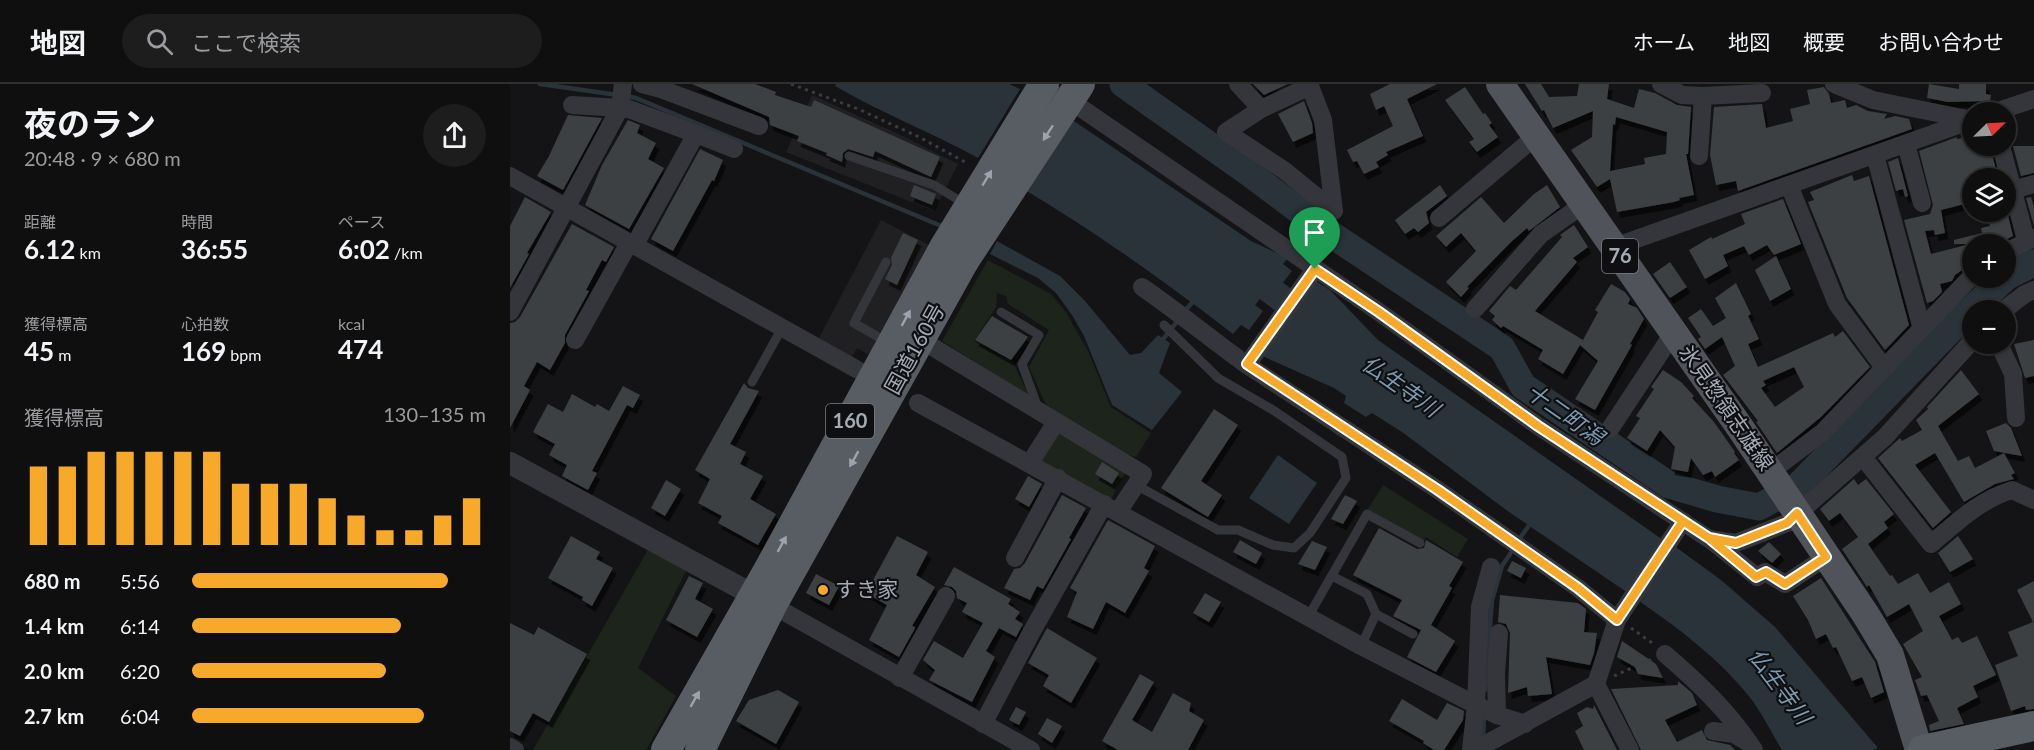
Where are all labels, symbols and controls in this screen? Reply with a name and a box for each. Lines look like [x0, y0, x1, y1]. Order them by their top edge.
search box [122, 14, 542, 68]
text: 地図 [30, 25, 86, 59]
icon: search [143, 25, 176, 58]
text: ここで検索 [191, 29, 301, 56]
text: ホーム [1633, 29, 1695, 54]
text: 地図 [1728, 29, 1770, 54]
text: 概要 [1803, 29, 1845, 54]
text: お問い合わせ [1878, 29, 2004, 54]
north arrow [1962, 102, 2016, 156]
map controls [1962, 102, 2016, 354]
text: 夜のラン [24, 103, 156, 143]
button: share [423, 104, 486, 167]
one-way arrow [1043, 125, 1054, 141]
text: 20:48 · 9 × 680 m [24, 146, 181, 170]
button: layers [1962, 168, 2016, 222]
one-way arrow [981, 170, 992, 186]
pin [1289, 207, 1340, 269]
text: 距離 [24, 212, 56, 231]
text: 時間 [181, 212, 213, 231]
text: ペース [338, 212, 385, 231]
icon: arrive [1298, 216, 1331, 249]
text: 6.12 [24, 233, 75, 265]
text: 36:55 [181, 233, 248, 265]
text: 6:02 [338, 233, 390, 265]
button: + [1962, 234, 2016, 288]
road number: 76 [1602, 239, 1638, 273]
text: km [75, 243, 101, 262]
text: /km [390, 243, 423, 262]
street label: 国道160号 [879, 299, 949, 398]
button: − [1962, 300, 2016, 354]
one-way arrow [901, 309, 911, 326]
text: 獲得標高 [24, 314, 88, 333]
text: 心拍数 [181, 314, 229, 333]
text: kcal [338, 314, 365, 333]
text: 474 [338, 333, 383, 365]
text: 45 [24, 335, 54, 367]
text: 169 [181, 335, 226, 367]
street label: 氷見惣領志雄線 [1675, 340, 1780, 475]
text: m [54, 345, 71, 364]
text: bpm [226, 345, 261, 364]
water label: 仏生寺川 [1357, 349, 1447, 423]
water label: 十二町潟 [1521, 377, 1612, 452]
text: 130–135 m [383, 402, 486, 426]
road number: 160 [826, 404, 874, 438]
text: 獲得標高 [24, 405, 104, 429]
one-way arrow [848, 451, 859, 467]
one-way arrow [777, 535, 787, 552]
text: 680 m [24, 569, 80, 593]
text: 5:56 [120, 569, 160, 593]
place label: すき家 [835, 576, 898, 601]
marker: すき家 [816, 583, 830, 597]
text: 1.4 km [24, 614, 84, 638]
text: 6:14 [120, 614, 160, 638]
water label: 仏生寺川 [1743, 642, 1819, 731]
text: 2.0 km [24, 659, 84, 683]
text: 6:20 [120, 659, 160, 683]
one-way arrow [690, 690, 700, 707]
text: 2.7 km [24, 704, 84, 728]
text: 6:04 [120, 704, 160, 728]

